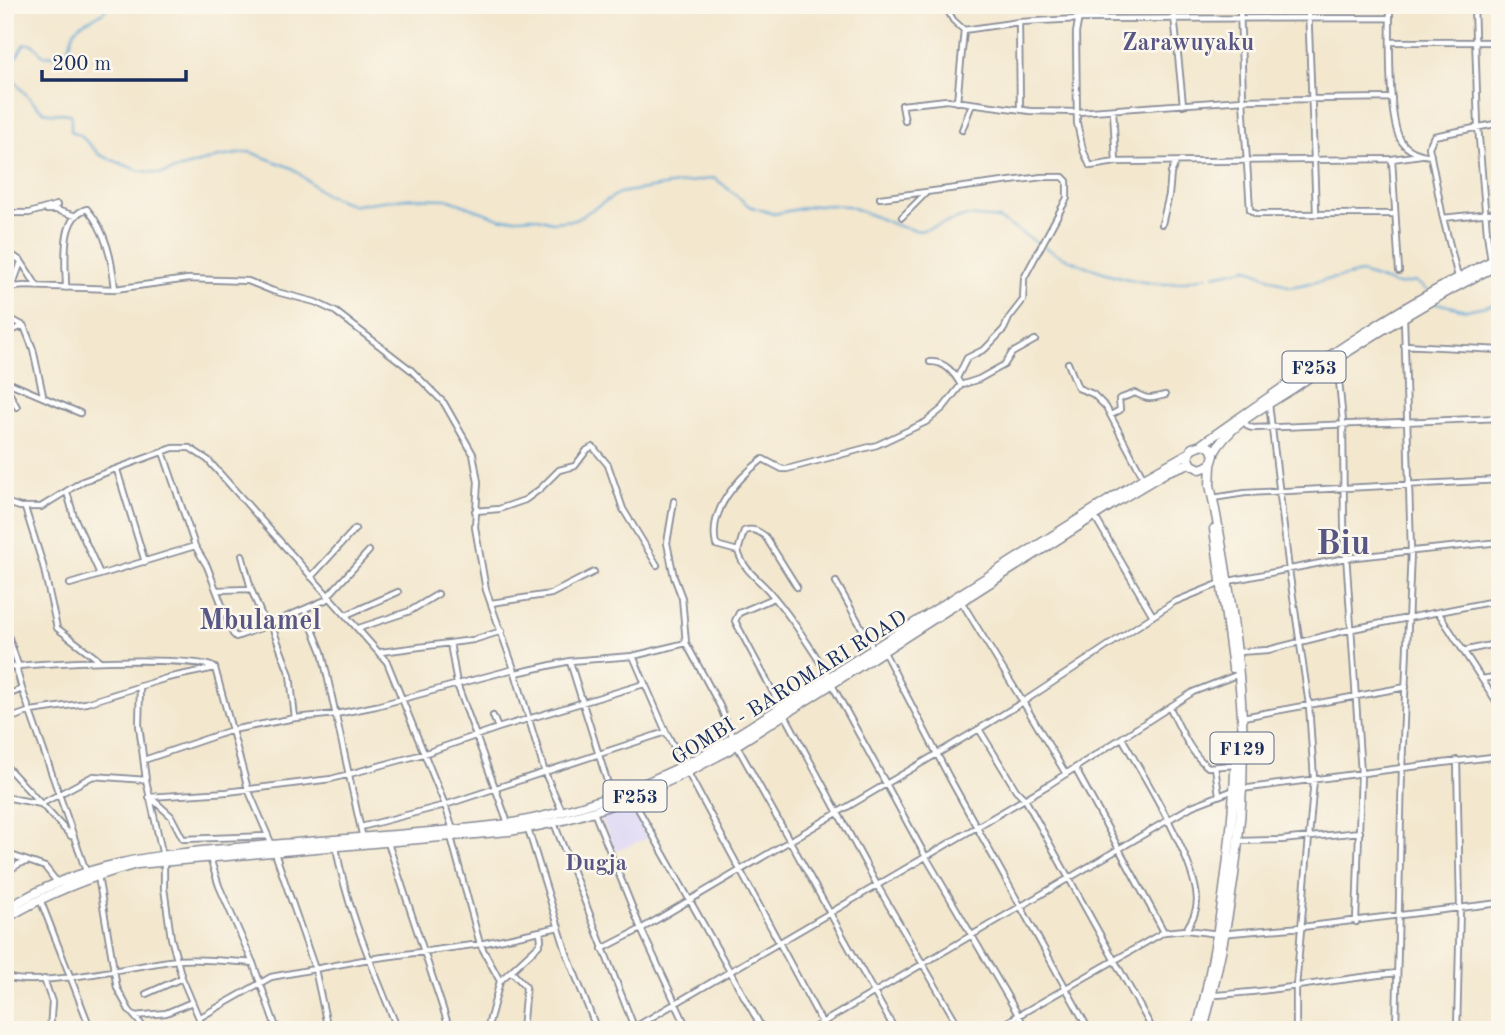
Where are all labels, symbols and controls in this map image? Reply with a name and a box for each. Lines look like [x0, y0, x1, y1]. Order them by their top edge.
district label: Zarawuyaku [1122, 32, 1254, 56]
scale bar [42, 38, 186, 82]
text: 200 m [52, 54, 111, 75]
road number: F253 [1282, 352, 1346, 382]
district label: Biu [1316, 527, 1370, 562]
street label: GOMBI - BAROMARI ROAD [669, 607, 911, 769]
district label: Mbulamel [199, 608, 321, 636]
road number: F129 [1210, 733, 1274, 764]
road number: F253 [604, 780, 666, 811]
district label: Dugja [565, 852, 628, 875]

